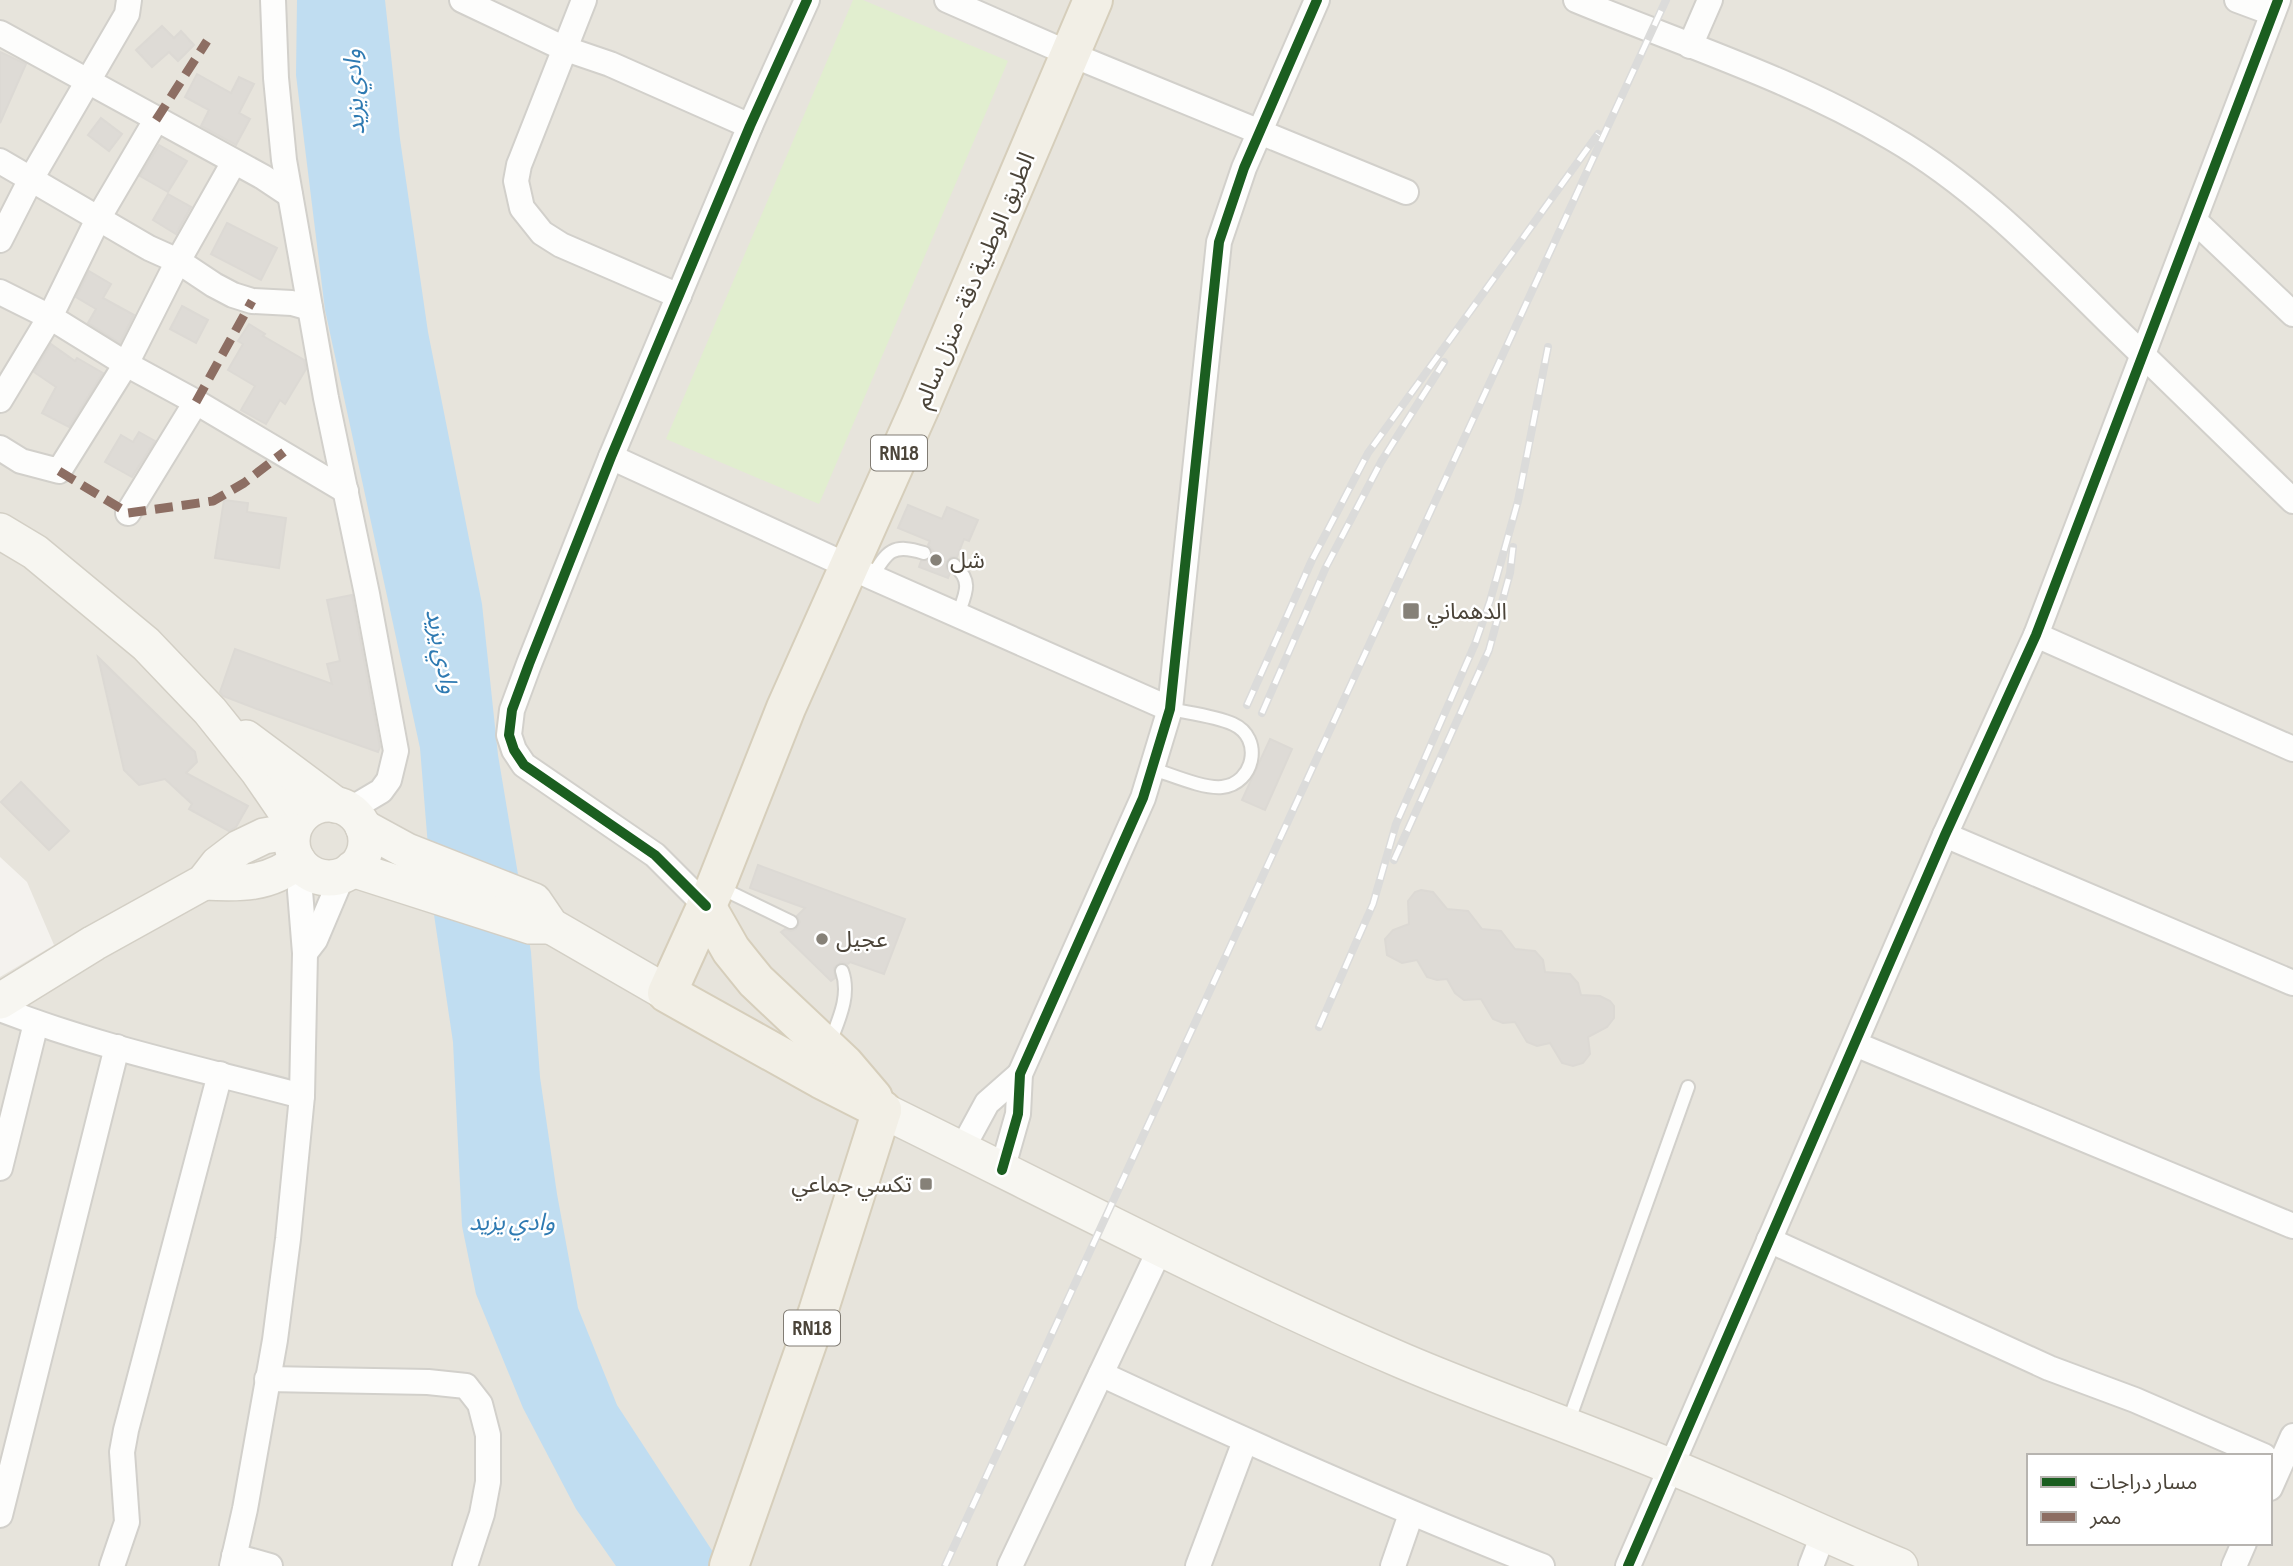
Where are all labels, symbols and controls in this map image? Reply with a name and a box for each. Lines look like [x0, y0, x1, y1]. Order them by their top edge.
water label: وادي يزيد [338, 48, 375, 136]
street label: الطريق الوطنية دقة - منزل سالم [908, 148, 1043, 413]
road number: RN18 [871, 435, 927, 470]
place label: شل [950, 547, 985, 575]
marker: شل [928, 552, 944, 568]
place label: الدهماني [1427, 598, 1507, 628]
marker: الدهماني [1401, 601, 1421, 621]
water label: وادي يزيد [416, 606, 464, 697]
place label: عجيل [836, 926, 888, 954]
marker: عجيل [814, 931, 830, 947]
place label: تكسي جماعي [791, 1171, 912, 1201]
marker: تكسي جماعي [918, 1176, 934, 1192]
water label: وادي يزيد [469, 1208, 555, 1241]
road number: RN18 [784, 1310, 840, 1346]
legend [2027, 1454, 2272, 1545]
text: مسار دراجات [2090, 1470, 2198, 1495]
text: ممر [2089, 1505, 2121, 1530]

